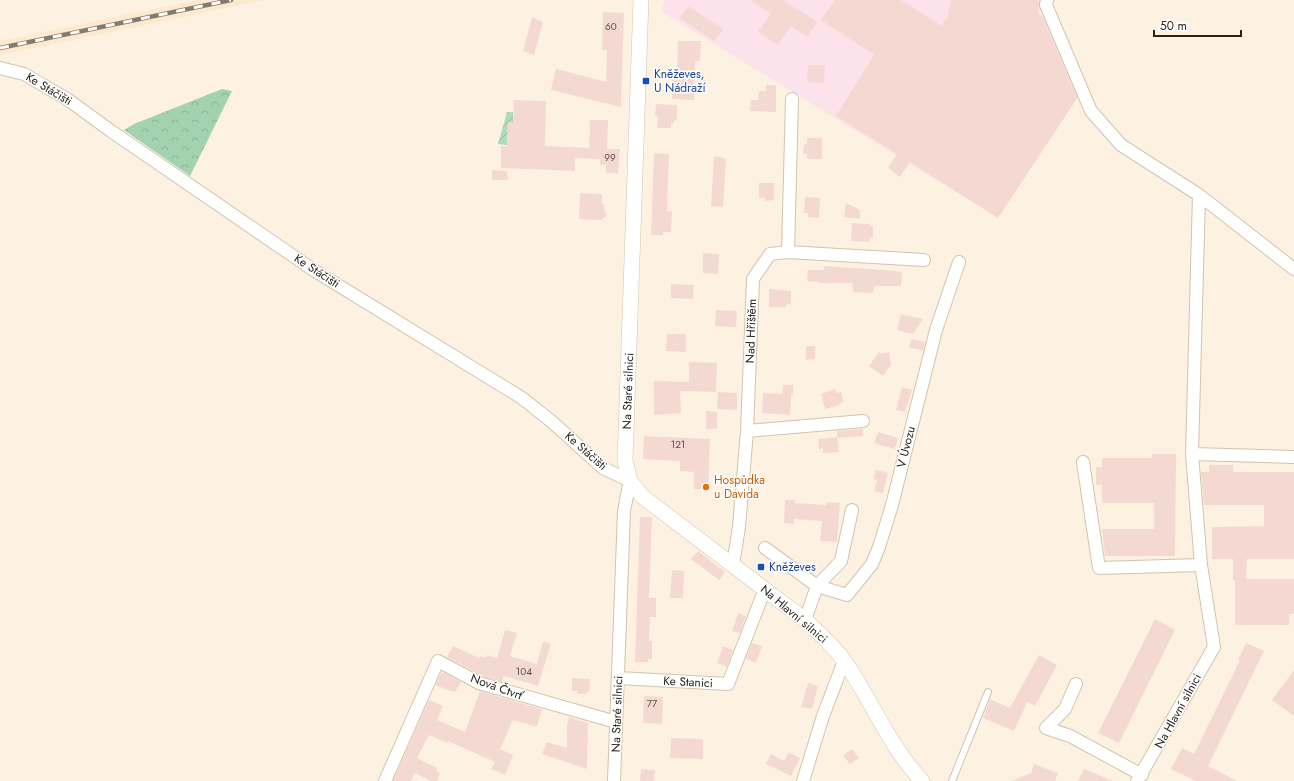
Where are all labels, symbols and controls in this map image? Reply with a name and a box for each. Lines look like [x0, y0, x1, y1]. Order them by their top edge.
scale bar [1154, 12, 1241, 38]
text: 50 m [1160, 17, 1187, 35]
house number: 60 [605, 19, 617, 34]
place label: Kněževes, U Nádraží [654, 65, 706, 97]
street label: Ke Stáčišti [22, 68, 76, 110]
marker: Kněževes, U Nádraží [641, 76, 651, 86]
house number: 99 [604, 150, 616, 165]
street label: Ke Stáčišti [291, 250, 343, 292]
street label: Nad Hřištěm [741, 298, 761, 364]
street label: Na Staré silnici [618, 352, 638, 430]
street label: V Úvozu [892, 424, 920, 470]
street label: Ke Stáčišti [561, 427, 611, 475]
house number: 121 [671, 437, 685, 452]
place label: Hospůdka u Davida [714, 471, 765, 503]
marker: Hospůdka u Davida [701, 482, 711, 492]
place label: Kněževes [769, 558, 816, 576]
marker: Kněževes [756, 562, 766, 572]
street label: Na Hlavní silnici [756, 580, 832, 648]
house number: 104 [516, 664, 532, 679]
street label: Nová Čtvrť [468, 669, 527, 705]
street label: Na Hlavní silnici [1150, 670, 1206, 752]
street label: Ke Stanici [663, 672, 713, 692]
street label: Na Staré silnici [607, 675, 627, 753]
house number: 77 [647, 696, 658, 711]

